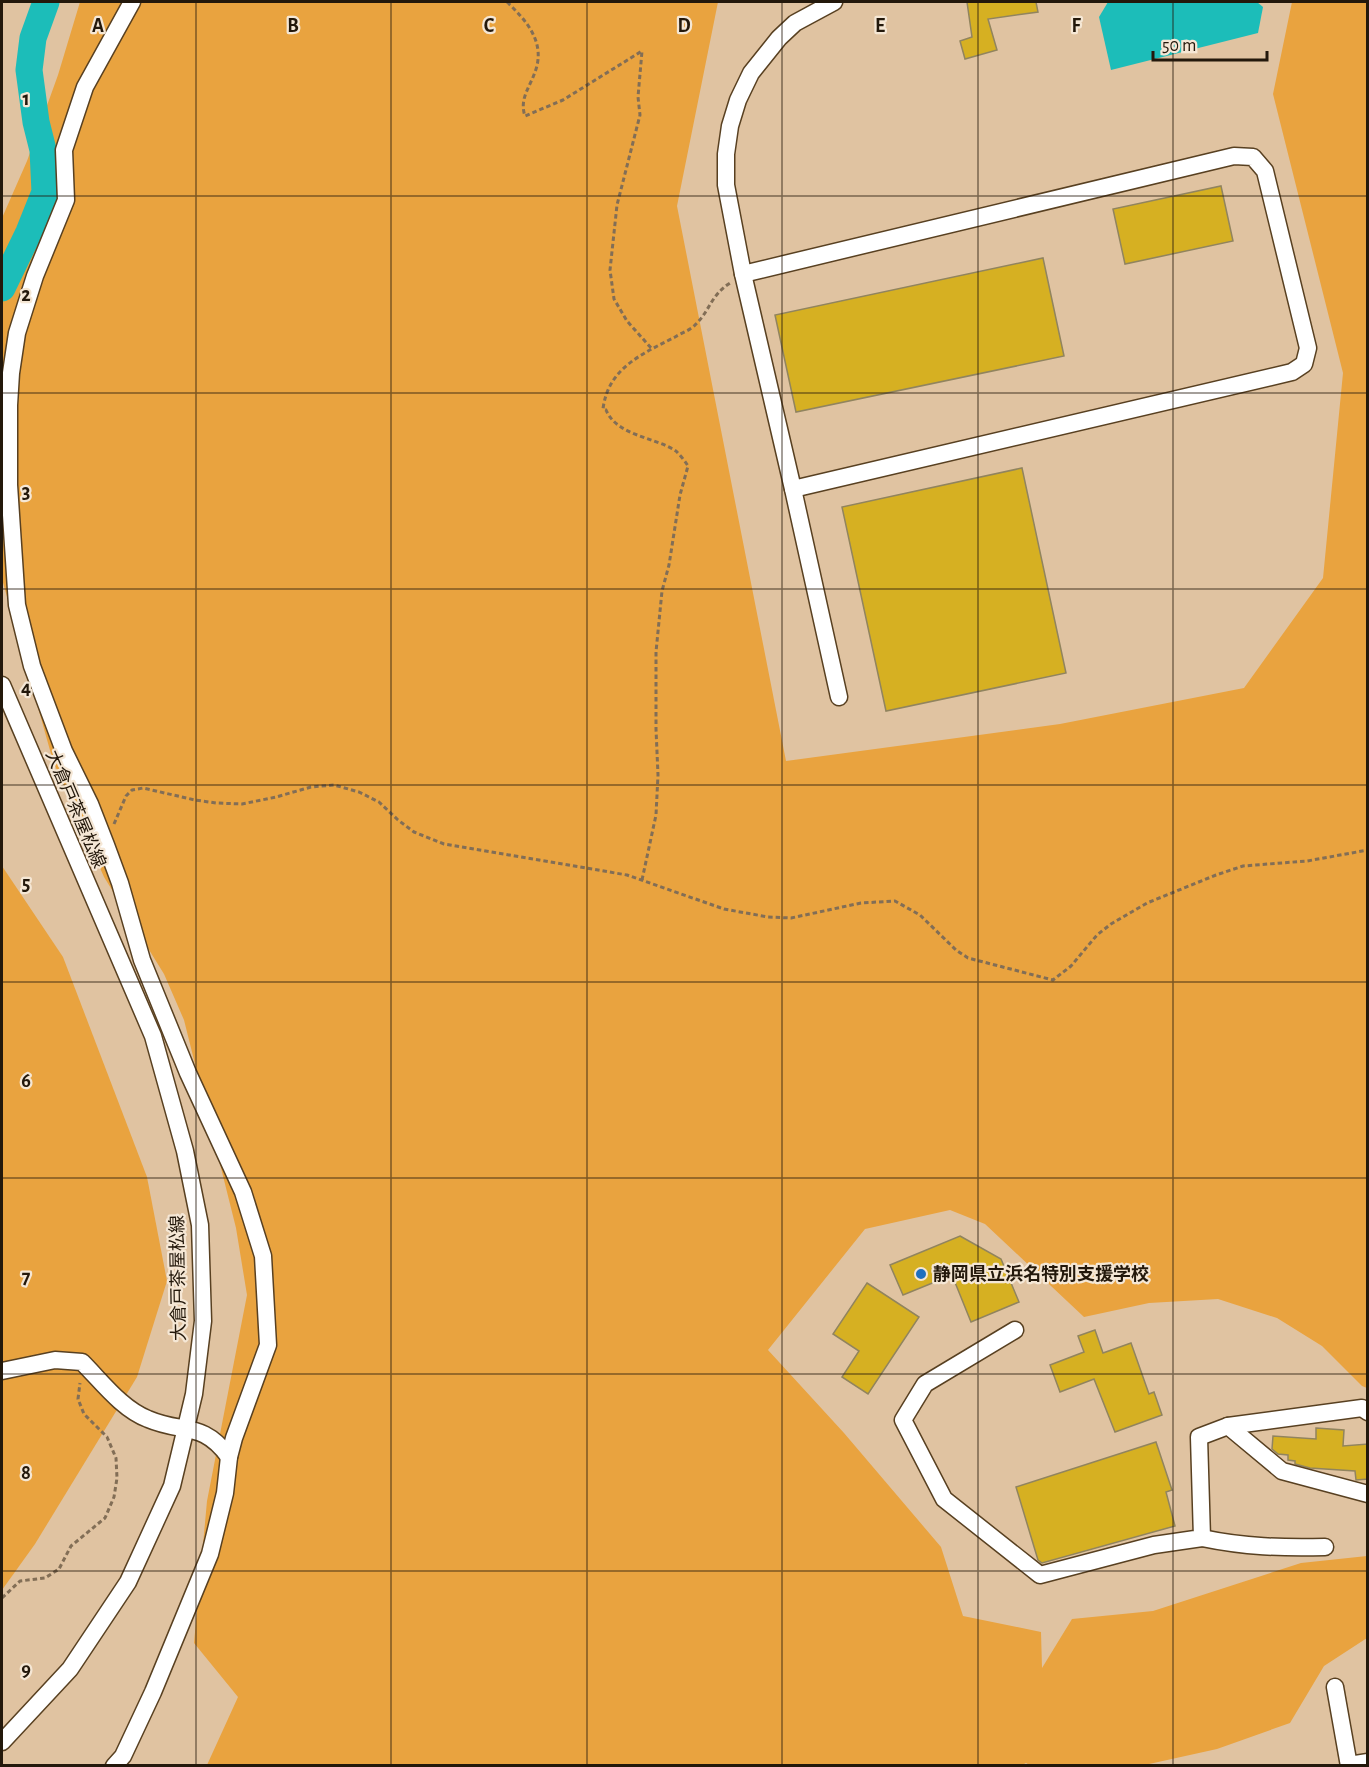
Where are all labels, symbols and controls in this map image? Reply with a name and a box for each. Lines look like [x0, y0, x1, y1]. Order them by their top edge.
text: A [92, 16, 104, 36]
text: B [287, 16, 299, 36]
text: C [484, 16, 495, 36]
text: D [677, 16, 691, 36]
text: E [875, 16, 885, 36]
text: F [1071, 16, 1081, 36]
scale bar [1153, 24, 1267, 62]
text: 50 m [1162, 37, 1196, 55]
text: 1 [22, 89, 30, 109]
text: 2 [21, 285, 31, 305]
text: 3 [22, 482, 30, 502]
text: 4 [21, 678, 31, 698]
street label: 大倉戸茶屋松線 [42, 747, 110, 871]
text: 5 [22, 874, 30, 894]
text: 6 [21, 1071, 31, 1091]
street label: 大倉戸茶屋松線 [167, 1215, 189, 1341]
place label: 静岡県立浜名特別支援学校 [933, 1264, 1149, 1284]
text: 7 [22, 1267, 31, 1287]
marker: 静岡県立浜名特別支援学校 [914, 1267, 928, 1281]
text: 8 [21, 1463, 31, 1483]
text: 9 [21, 1660, 31, 1680]

